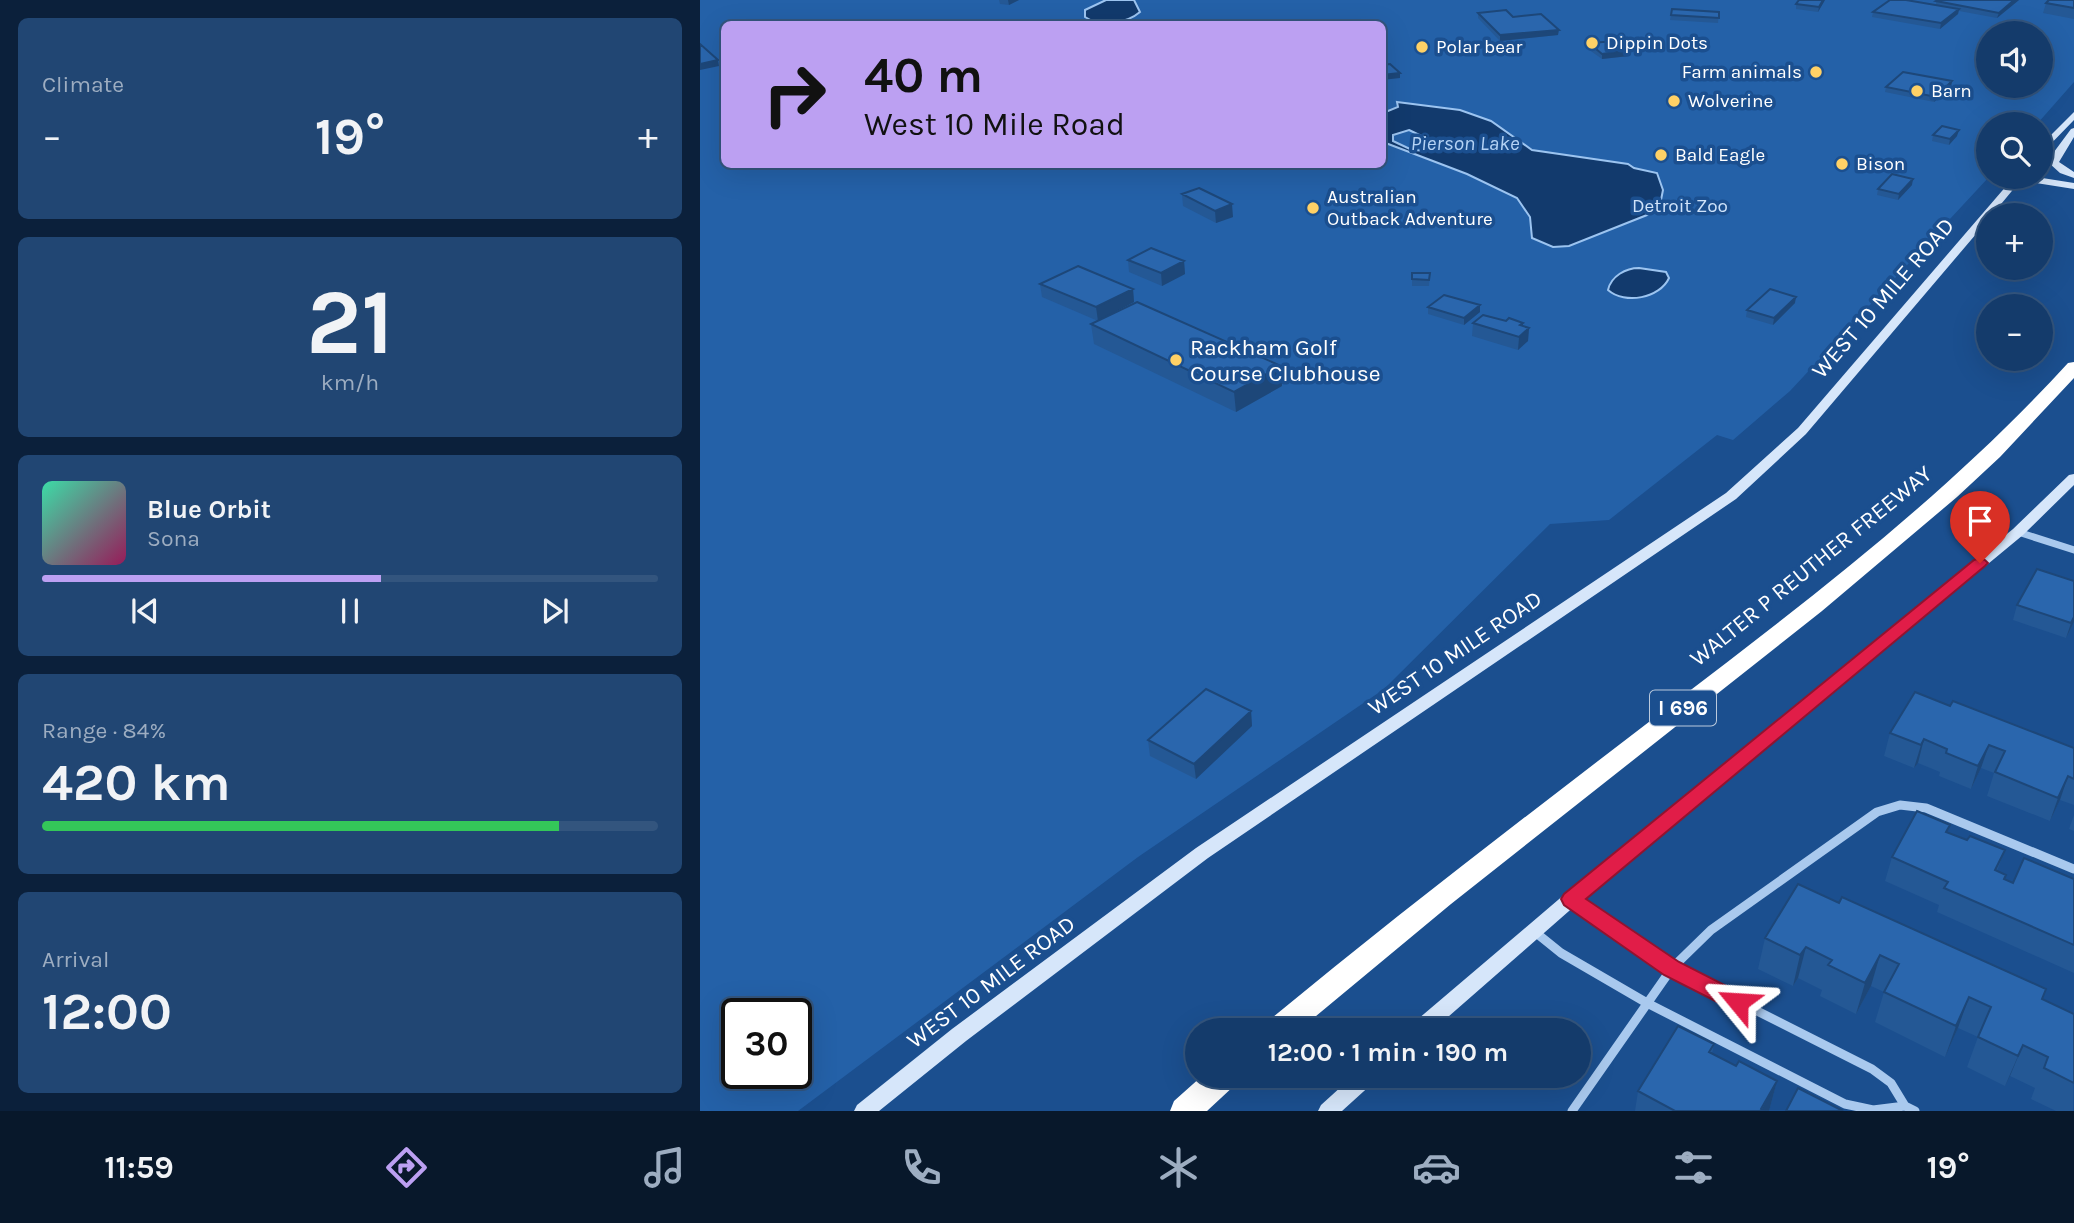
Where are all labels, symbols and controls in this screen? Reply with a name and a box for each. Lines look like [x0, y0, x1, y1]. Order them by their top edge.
map controls [1976, 21, 2053, 371]
button: sound [1976, 21, 2053, 98]
place label: Dippin Dots [1606, 32, 1708, 54]
marker: Dippin Dots [1584, 35, 1600, 51]
place label: Polar bear [1436, 36, 1523, 58]
marker: Polar bear [1414, 39, 1430, 55]
text: 40 m [864, 47, 983, 104]
icon: right [749, 49, 840, 140]
place label: Farm animals [1682, 61, 1802, 83]
marker: Farm animals [1808, 64, 1824, 80]
text: Climate [42, 71, 124, 98]
place label: Barn [1931, 80, 1972, 102]
marker: Barn [1909, 83, 1925, 99]
place label: Wolverine [1688, 90, 1773, 112]
marker: Wolverine [1666, 93, 1682, 109]
text: 19° [315, 106, 385, 167]
text: West 10 Mile Road [864, 106, 1125, 143]
button: search [1976, 112, 2053, 189]
text: − [42, 114, 62, 159]
text: + [638, 114, 658, 159]
water label: Pierson Lake [1410, 131, 1520, 155]
place label: Bald Eagle [1675, 144, 1765, 166]
marker: Bald Eagle [1653, 147, 1669, 163]
place label: Bison [1856, 153, 1905, 175]
marker: Bison [1834, 156, 1850, 172]
place label: Australian Outback Adventure [1327, 186, 1493, 230]
park label: Detroit Zoo [1632, 195, 1728, 217]
marker: Australian Outback Adventure [1305, 200, 1321, 216]
button: + [1976, 203, 2053, 280]
street label: WEST 10 MILE ROAD [1806, 212, 1960, 384]
text: 21 [306, 270, 394, 376]
button: − [1976, 294, 2053, 371]
place label: Rackham Golf Course Clubhouse [1190, 334, 1381, 387]
marker: Rackham Golf Course Clubhouse [1168, 352, 1184, 368]
text: km/h [321, 369, 379, 396]
street label: WALTER P REUTHER FREEWAY [1685, 460, 1938, 672]
pin [1950, 491, 2010, 563]
text: Blue Orbit [147, 494, 271, 525]
icon: arrive [1961, 502, 1999, 540]
text: Sona [147, 525, 200, 552]
street label: WEST 10 MILE ROAD [1363, 585, 1547, 721]
icon: previous [126, 592, 164, 630]
icon: pause [331, 592, 369, 630]
icon: next [536, 592, 574, 630]
road number: I 696 [1650, 690, 1716, 726]
text: Range · 84% [42, 717, 166, 744]
text: 420 km [42, 752, 231, 813]
street label: WEST 10 MILE ROAD [902, 910, 1080, 1054]
text: Arrival [42, 946, 109, 973]
position arrow [1701, 965, 1775, 1039]
text: 12:00 [42, 981, 172, 1042]
speed limit sign: 30 [721, 998, 812, 1089]
text: 12:00 · 1 min · 190 m [1268, 1037, 1508, 1068]
icon: directions [382, 1143, 431, 1192]
icon: music [640, 1143, 689, 1192]
icon: phone [897, 1143, 946, 1192]
icon: climate [1154, 1143, 1203, 1192]
icon: car [1412, 1143, 1461, 1192]
icon: filters [1669, 1143, 1718, 1192]
text: 11:59 [104, 1149, 174, 1186]
text: 19° [1926, 1149, 1970, 1186]

